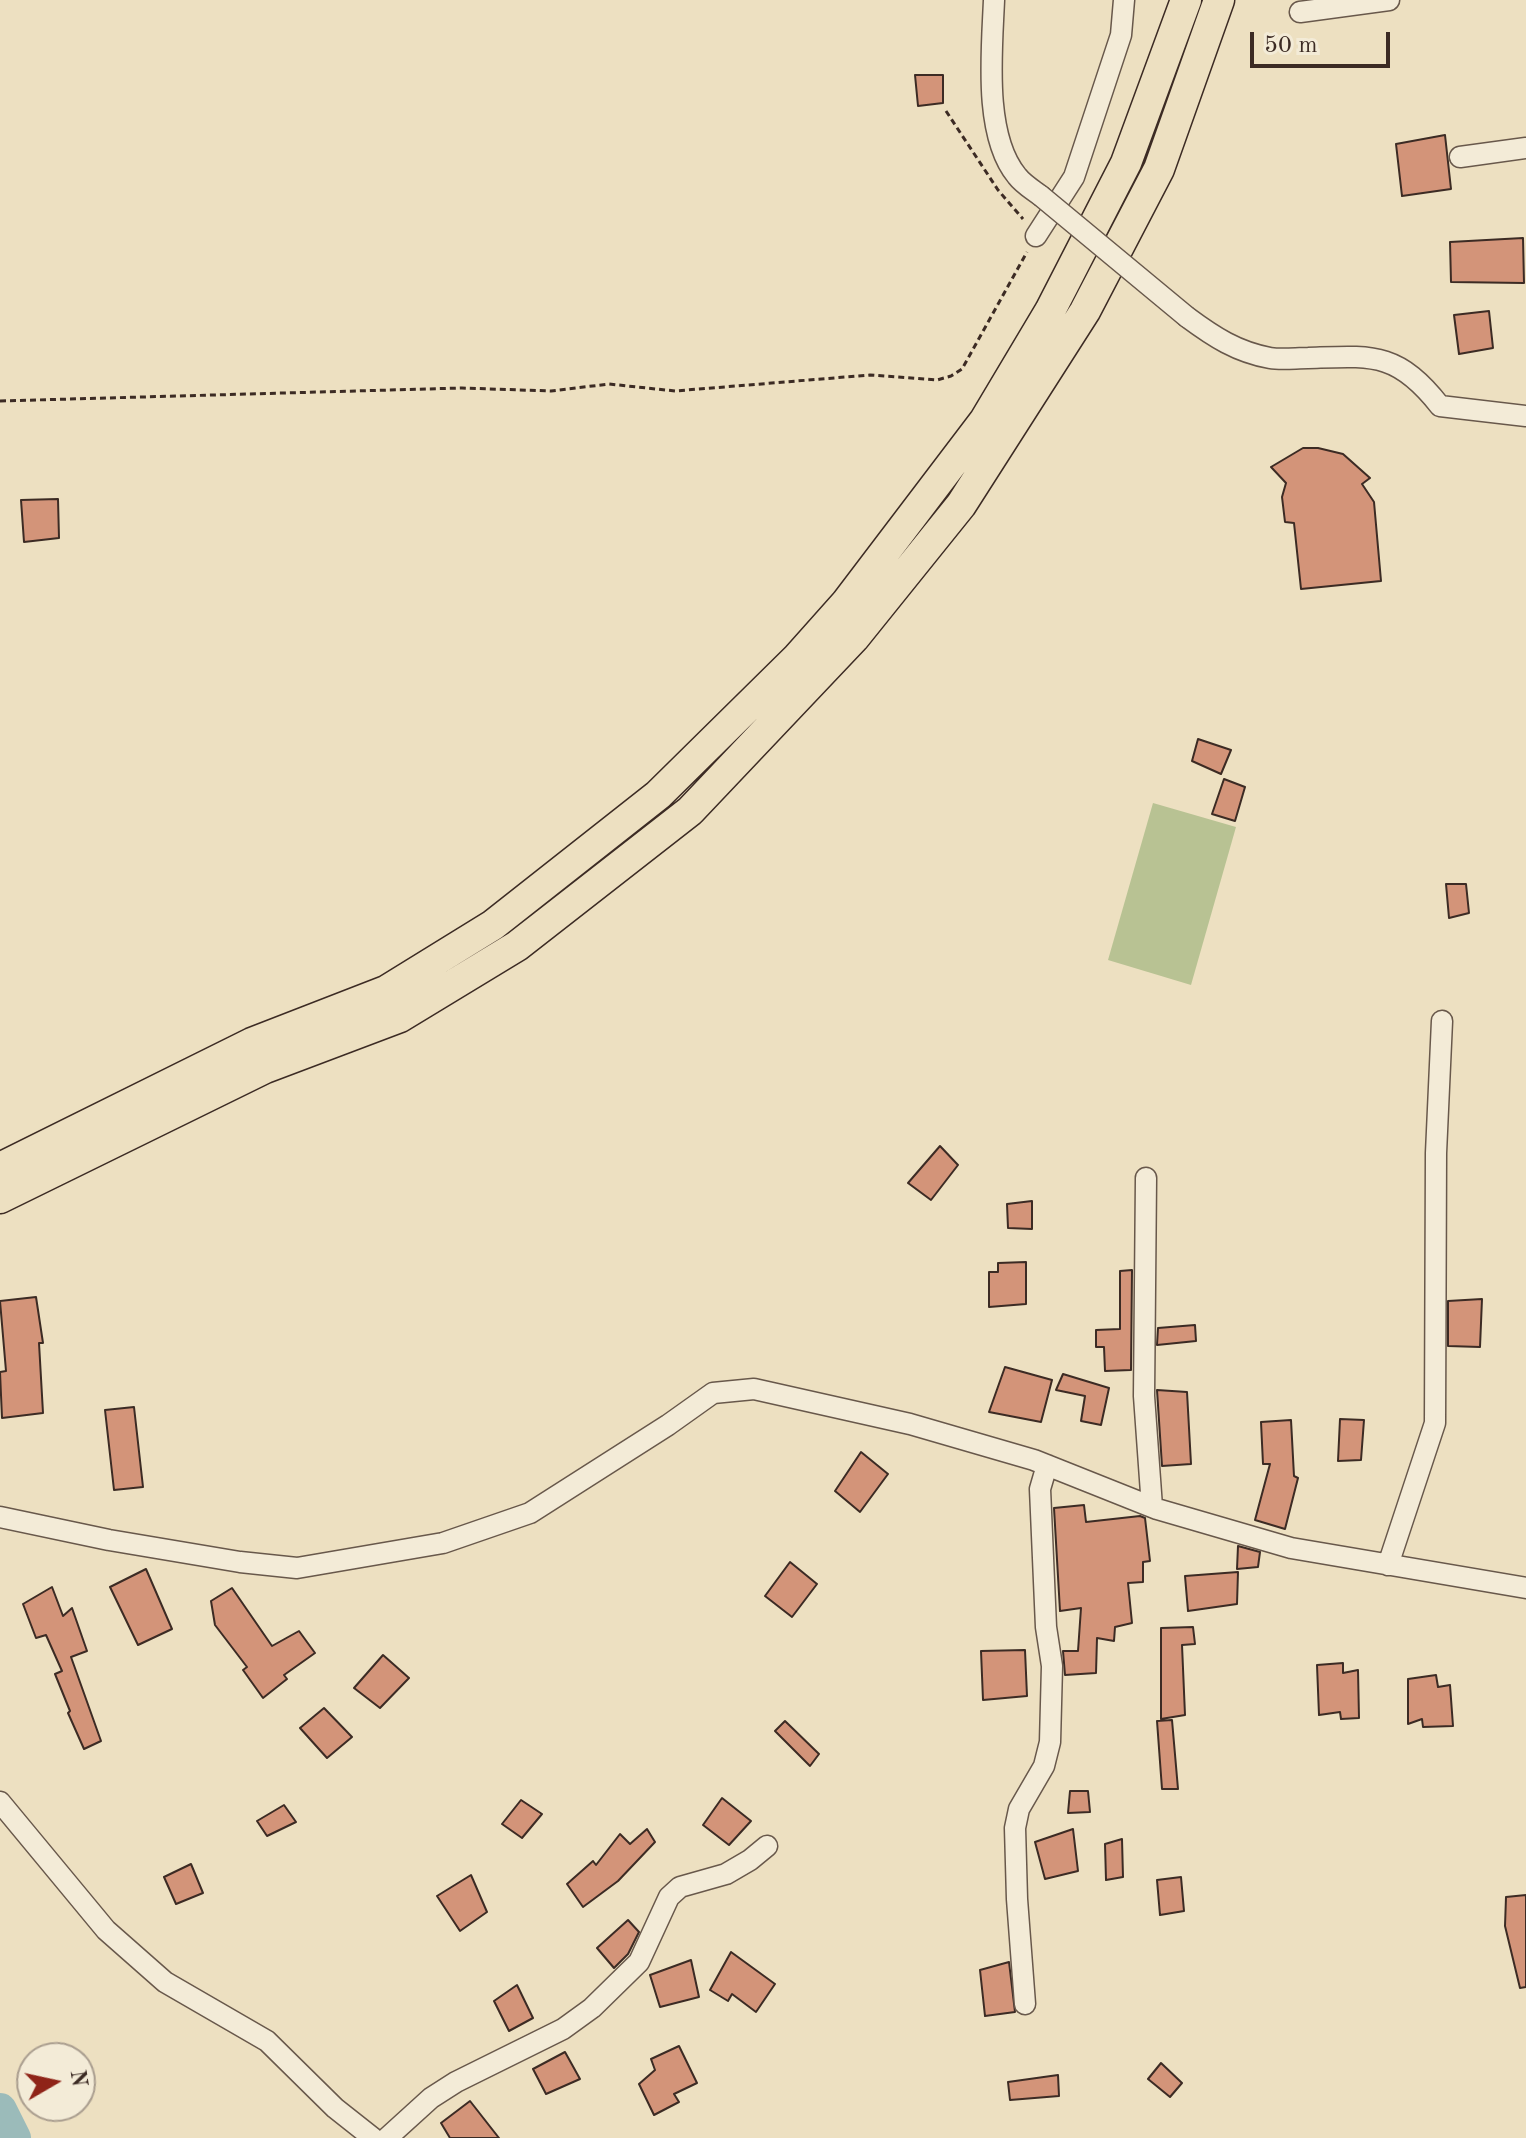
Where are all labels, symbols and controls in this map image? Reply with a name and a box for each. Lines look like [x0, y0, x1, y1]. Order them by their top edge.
scale bar [1254, 16, 1394, 66]
text: 50 m [1264, 34, 1318, 58]
north arrow [16, 2042, 96, 2122]
text: N [66, 2069, 90, 2089]

